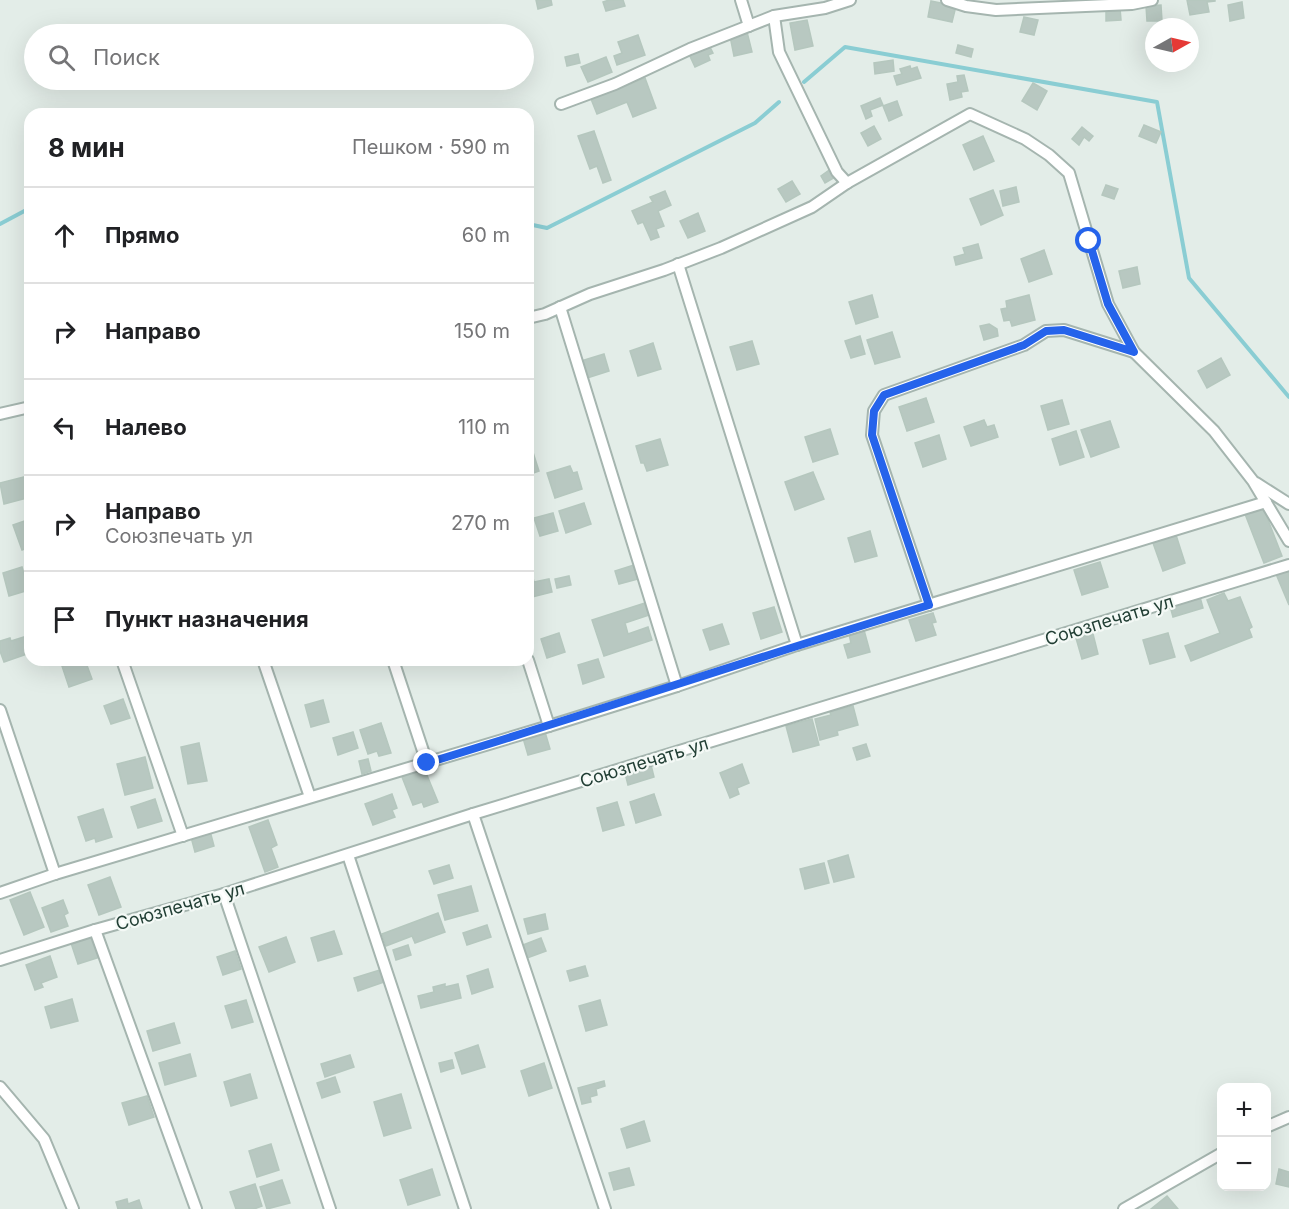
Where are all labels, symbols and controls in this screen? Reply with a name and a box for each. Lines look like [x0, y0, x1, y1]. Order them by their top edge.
north arrow [1145, 18, 1199, 72]
search box [24, 24, 534, 90]
icon: search [45, 41, 78, 74]
text: Поиск [93, 44, 160, 70]
text: 8 мин [48, 132, 125, 163]
text: Пешком · 590 m [352, 135, 510, 159]
icon: ahead [48, 219, 81, 252]
text: Прямо [105, 222, 179, 248]
text: 60 m [462, 223, 510, 247]
route start [1075, 227, 1101, 253]
icon: right [48, 315, 81, 348]
text: Направо [105, 318, 201, 344]
text: 150 m [454, 319, 510, 343]
icon: left [48, 411, 81, 444]
text: Налево [105, 414, 187, 440]
text: 110 m [458, 415, 510, 439]
text: Направо [105, 498, 201, 524]
icon: right [48, 507, 81, 540]
text: 270 m [451, 511, 510, 535]
text: Союзпечать ул [105, 524, 253, 548]
street label: Союзпечать ул [1042, 590, 1176, 650]
icon: arrive [48, 603, 81, 636]
text: Пункт назначения [105, 606, 309, 632]
street label: Союзпечать ул [577, 732, 711, 792]
route end [413, 749, 439, 775]
street label: Союзпечать ул [113, 878, 247, 934]
map controls [1217, 1083, 1271, 1191]
button: + [1217, 1083, 1271, 1137]
button: − [1217, 1137, 1271, 1191]

